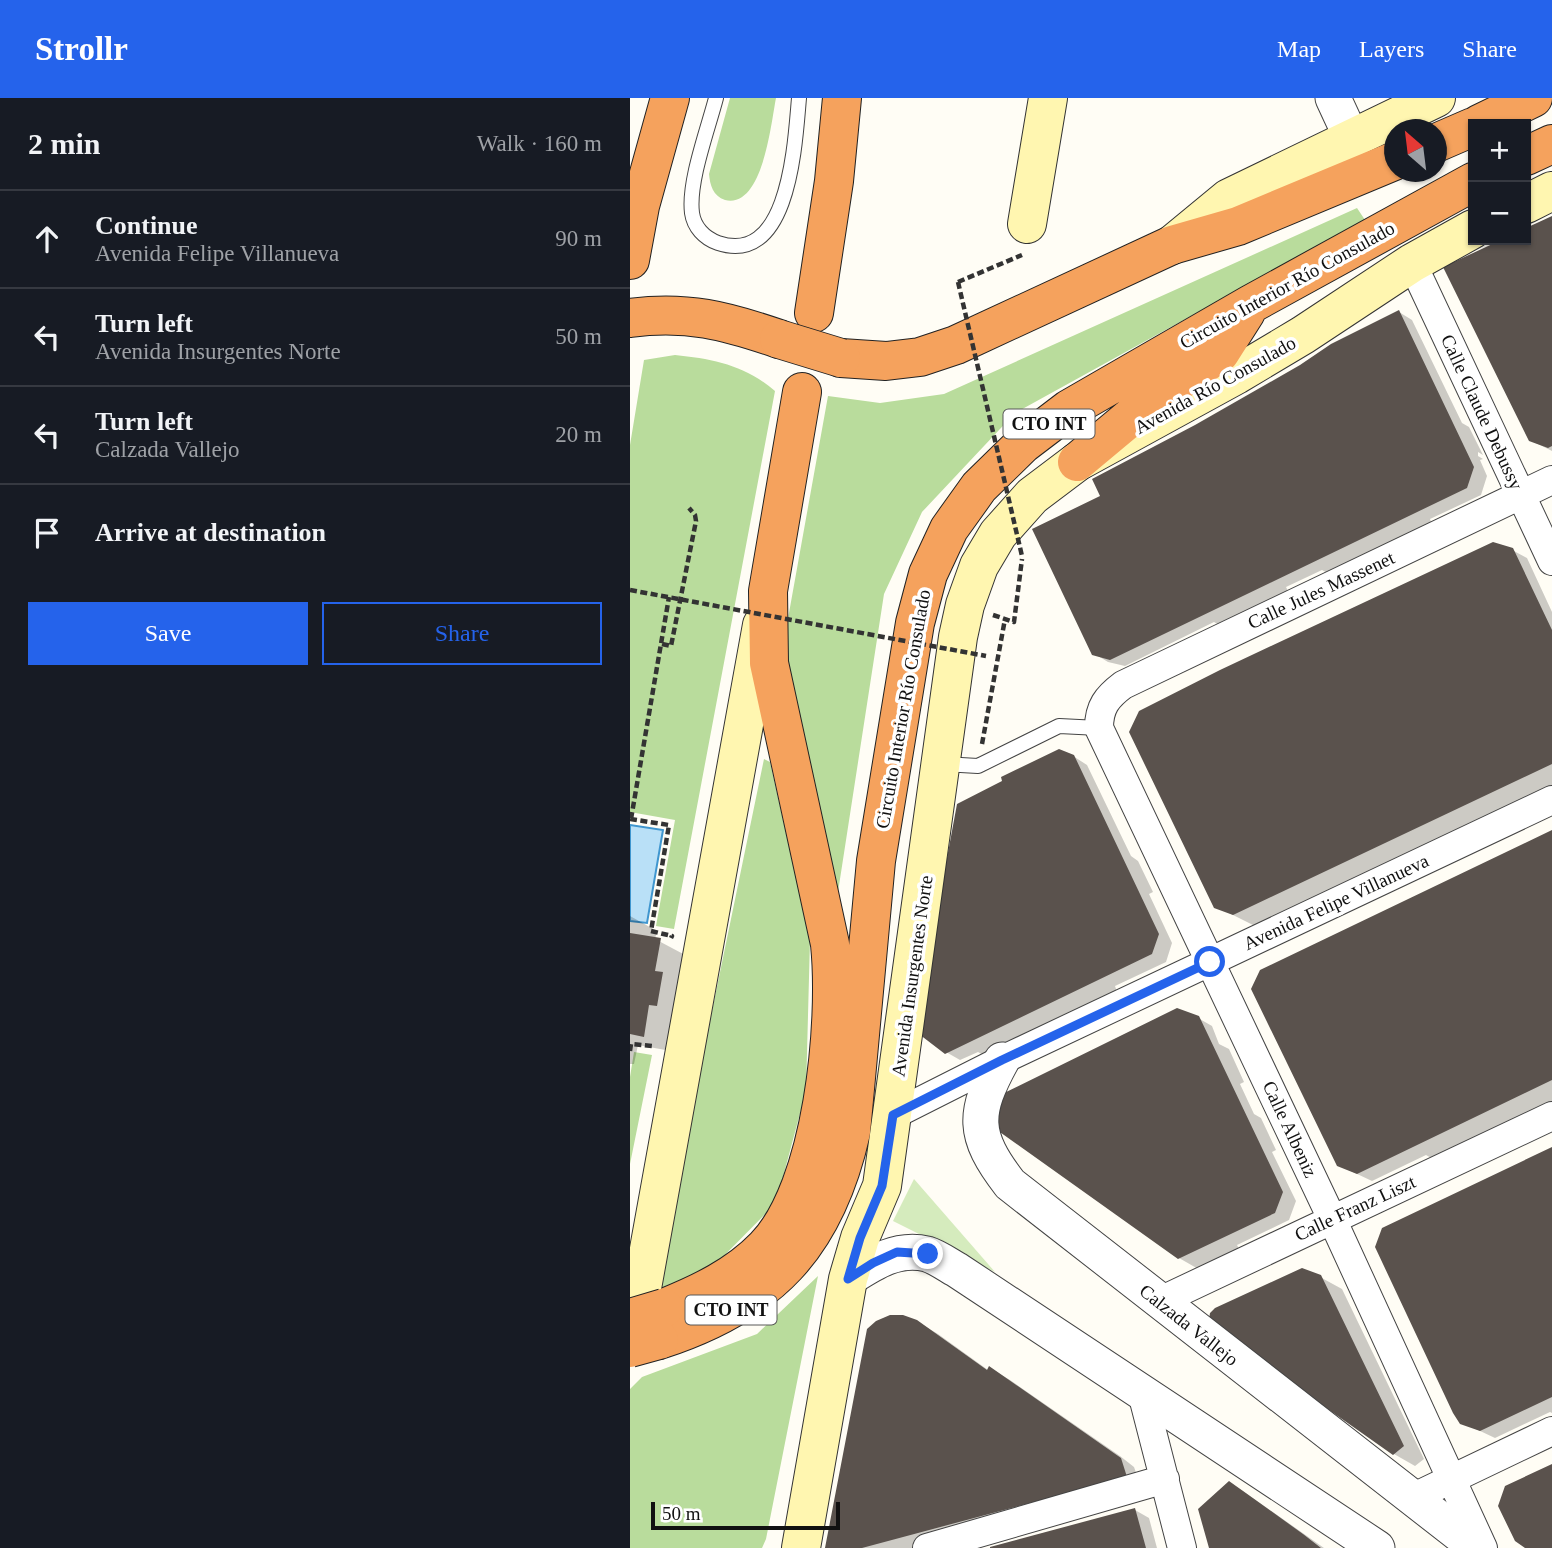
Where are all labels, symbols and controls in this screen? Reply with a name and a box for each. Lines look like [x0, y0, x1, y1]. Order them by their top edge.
text: Strollr [35, 31, 128, 67]
text: Map [1277, 36, 1321, 62]
text: Layers [1359, 36, 1424, 62]
text: Share [1462, 36, 1517, 62]
north arrow [1384, 119, 1447, 182]
map controls [1468, 119, 1531, 245]
button: + [1468, 119, 1531, 182]
text: 2 min [28, 127, 101, 160]
text: Walk · 160 m [477, 131, 602, 156]
button: − [1468, 182, 1531, 245]
text: Continue [95, 211, 198, 240]
street label: Circuito Interior Río Consulado [1176, 217, 1398, 353]
icon: ahead [28, 220, 66, 258]
text: 90 m [555, 226, 602, 251]
text: Avenida Felipe Villanueva [95, 241, 339, 266]
text: Turn left [95, 309, 193, 338]
icon: left [28, 318, 66, 356]
text: 50 m [555, 324, 602, 349]
street label: Calle Claude Debussy [1437, 331, 1527, 493]
street label: Avenida Río Consulado [1131, 332, 1299, 438]
text: Avenida Insurgentes Norte [95, 339, 341, 364]
text: Turn left [95, 407, 193, 436]
road number: CTO INT [1004, 410, 1094, 438]
icon: left [28, 416, 66, 454]
text: 20 m [555, 422, 602, 447]
text: Calzada Vallejo [95, 437, 240, 462]
icon: arrive [28, 514, 66, 552]
text: Arrive at destination [95, 518, 326, 547]
street label: Calle Jules Massenet [1244, 547, 1398, 633]
street label: Circuito Interior Río Consulado [872, 588, 934, 830]
button: Save [28, 602, 308, 665]
button: Share [322, 602, 602, 665]
street label: Avenida Felipe Villanueva [1240, 850, 1432, 954]
street label: Avenida Insurgentes Norte [887, 874, 937, 1078]
route start [1194, 946, 1225, 977]
street label: Calle Albeniz [1259, 1077, 1321, 1181]
street label: Calle Franz Liszt [1291, 1171, 1419, 1245]
route end [912, 1238, 943, 1269]
street label: Calzada Vallejo [1135, 1280, 1243, 1370]
road number: CTO INT [686, 1296, 776, 1324]
scale bar [651, 1499, 840, 1531]
text: 50 m [662, 1503, 701, 1524]

